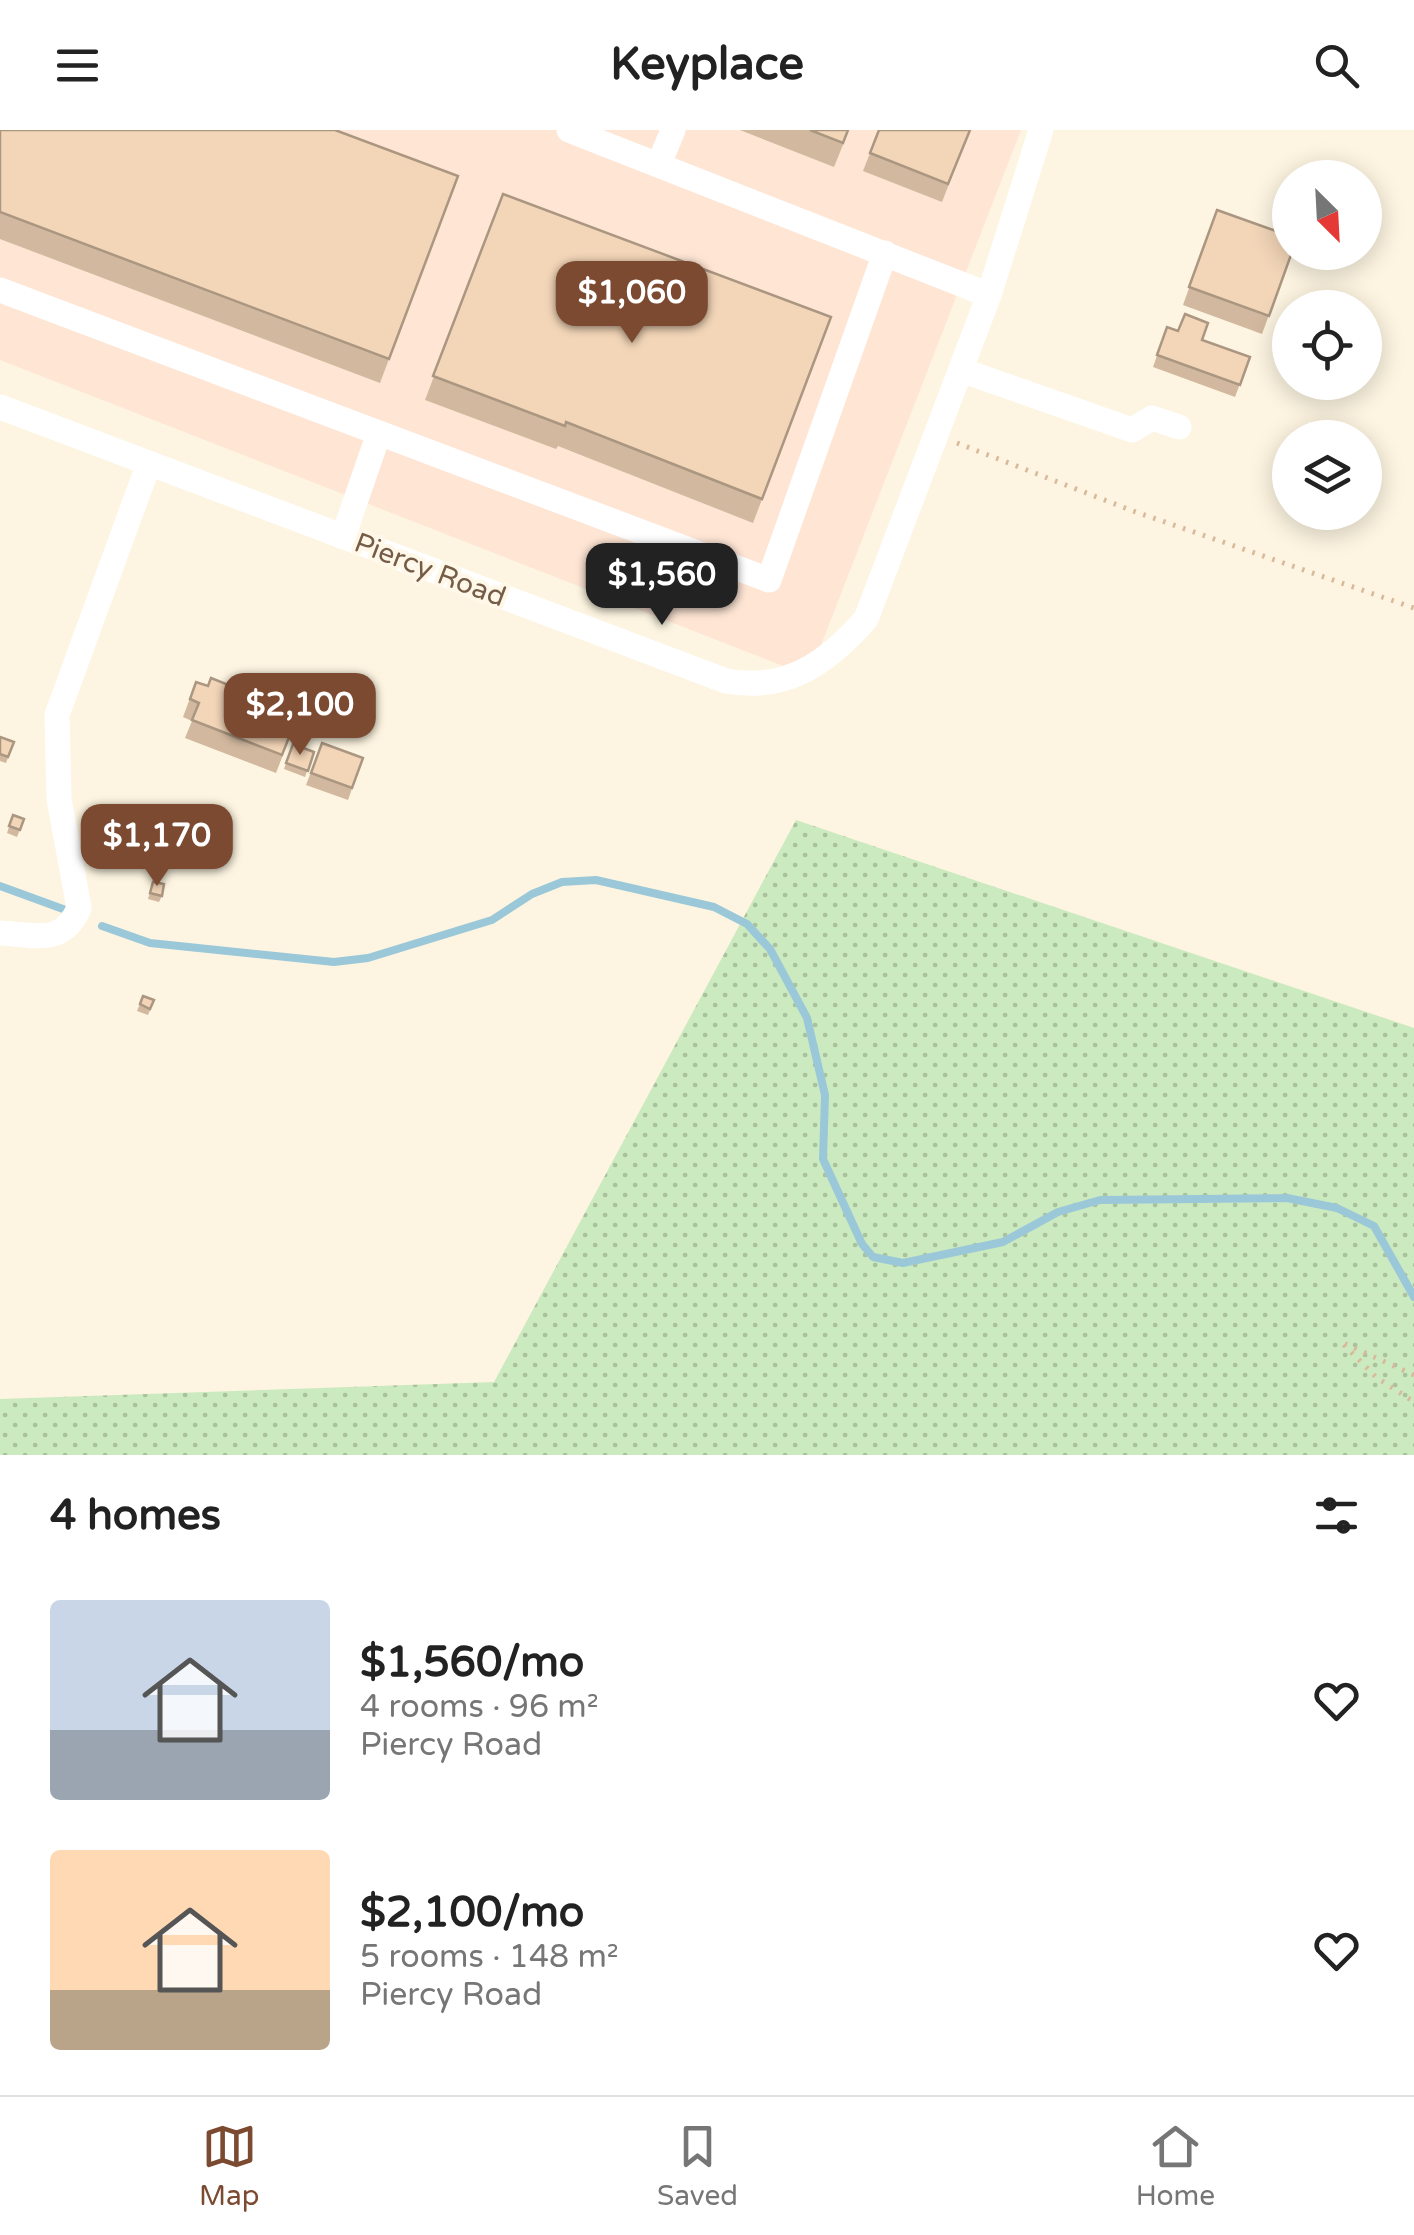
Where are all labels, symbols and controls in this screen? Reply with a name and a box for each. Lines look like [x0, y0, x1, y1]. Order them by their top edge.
icon: menu [50, 38, 105, 93]
text: Keyplace [610, 38, 804, 92]
icon: search [1309, 38, 1364, 93]
north arrow [1272, 160, 1382, 270]
map controls [1272, 160, 1382, 530]
pin: $1,060 [551, 261, 713, 346]
text: $1,060 [578, 274, 686, 312]
button: locate [1272, 290, 1382, 400]
button: layers [1272, 420, 1382, 530]
street label: Piercy Road [350, 526, 510, 614]
pin: $1,560 [581, 543, 743, 628]
text: $1,560 [608, 556, 716, 594]
pin: $2,100 [219, 673, 381, 758]
text: $2,100 [246, 686, 354, 724]
pin: $1,170 [76, 804, 238, 889]
text: $1,170 [103, 817, 211, 855]
icon: filters [1309, 1488, 1364, 1543]
text: 4 homes [50, 1490, 221, 1541]
text: $1,560/mo [360, 1637, 584, 1688]
icon: home [130, 1640, 250, 1760]
icon: heart [1309, 1673, 1364, 1728]
text: 4 rooms · 96 m² [360, 1688, 599, 1726]
text: Piercy Road [360, 1726, 542, 1764]
text: $2,100/mo [360, 1887, 584, 1938]
icon: home [130, 1890, 250, 2010]
icon: heart [1309, 1923, 1364, 1978]
text: 5 rooms · 148 m² [360, 1938, 619, 1976]
text: Piercy Road [360, 1976, 542, 2014]
tab: Map [199, 2119, 259, 2213]
tab: Saved [657, 2119, 738, 2213]
tab: Home [1136, 2119, 1215, 2213]

